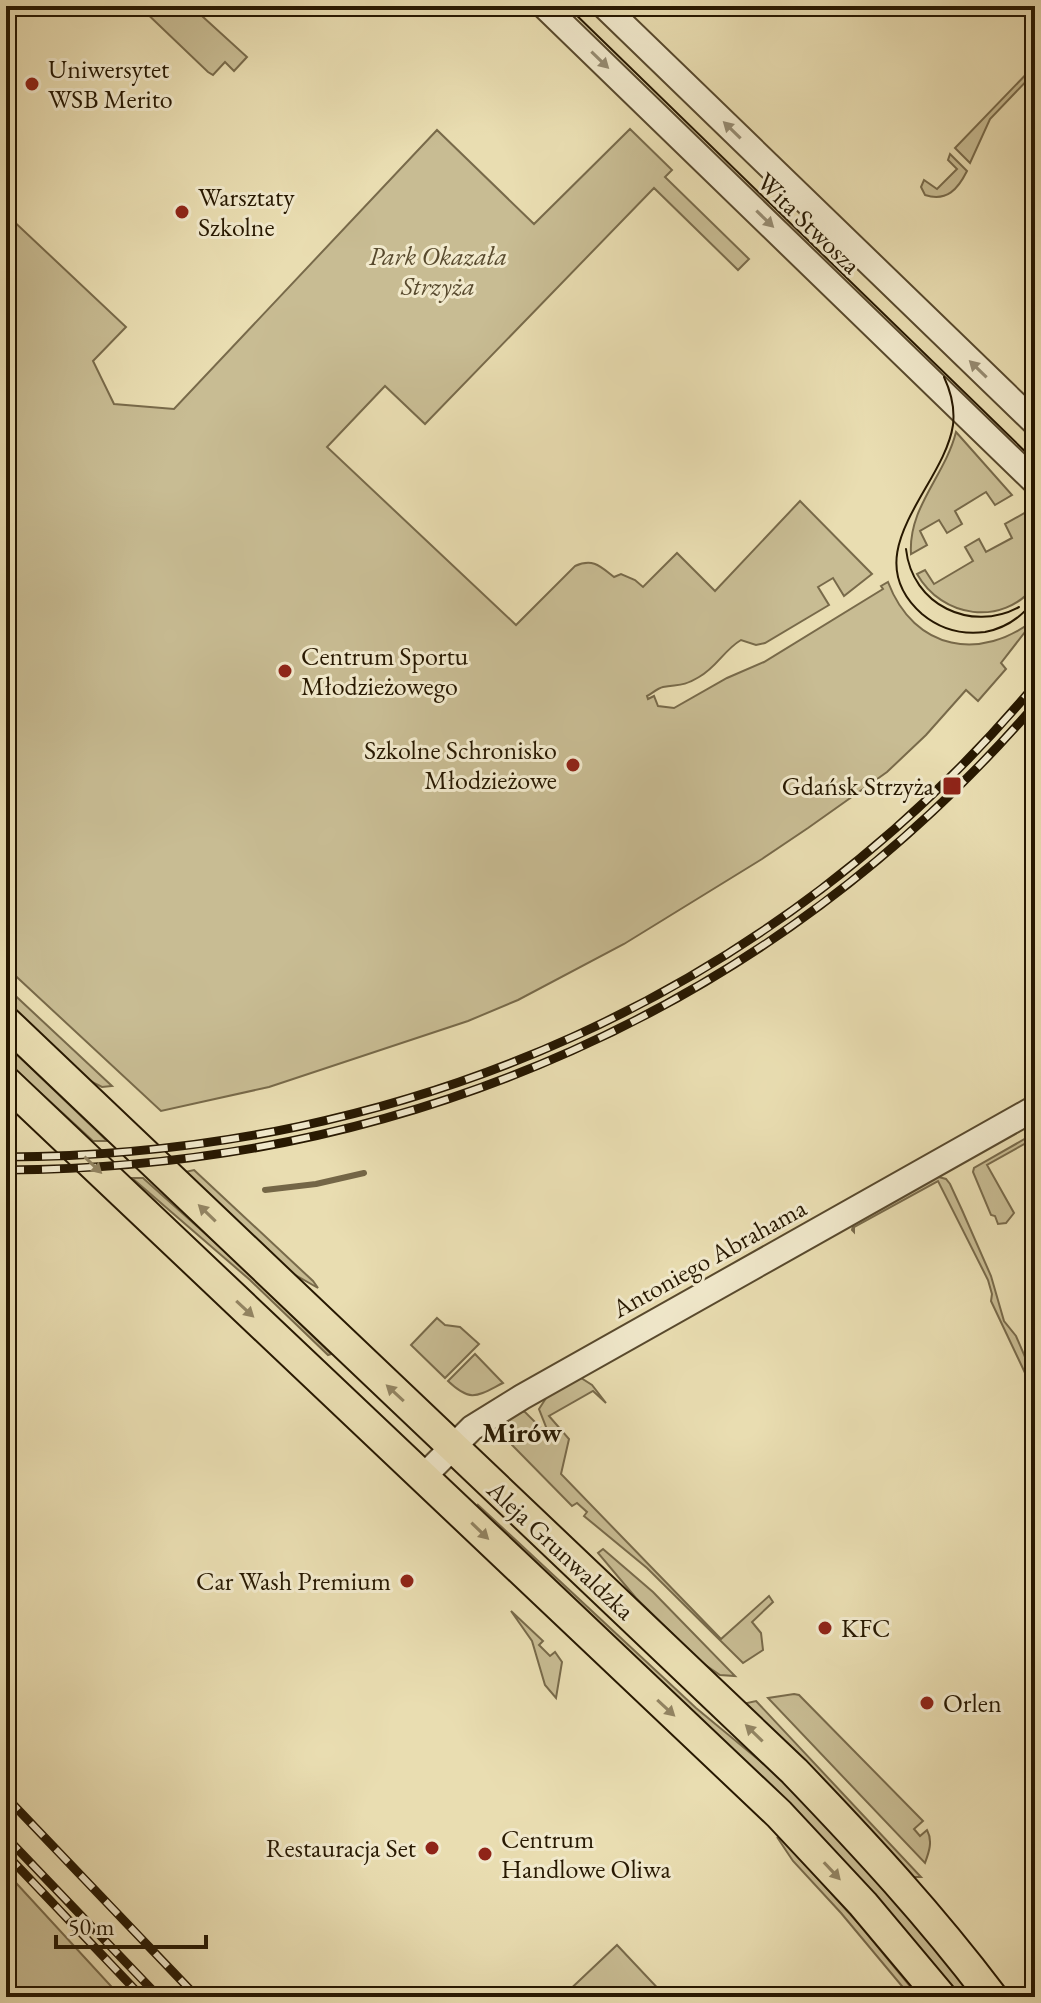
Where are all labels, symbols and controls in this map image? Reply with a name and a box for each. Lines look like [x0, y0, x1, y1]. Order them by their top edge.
one-way arrow [590, 50, 609, 69]
place label: Uniwersytet WSB Merito [48, 52, 173, 116]
marker: Uniwersytet WSB Merito [23, 75, 41, 93]
one-way arrow [722, 121, 741, 139]
street label: Wita Stwosza [750, 165, 869, 282]
place label: Warsztaty Szkolne [198, 180, 295, 244]
marker: Warsztaty Szkolne [173, 203, 191, 221]
one-way arrow [755, 209, 774, 228]
park label: Park Okazała Strzyża [369, 239, 507, 303]
one-way arrow [969, 360, 988, 379]
place label: Centrum Sportu Młodzieżowego [301, 639, 469, 703]
marker: Centrum Sportu Młodzieżowego [276, 662, 294, 680]
place label: Szkolne Schronisko Młodzieżowe [364, 733, 557, 797]
marker: Szkolne Schronisko Młodzieżowe [564, 756, 582, 774]
place label: Gdańsk Strzyża [782, 769, 935, 803]
marker: Gdańsk Strzyża [941, 775, 963, 797]
one-way arrow [83, 1155, 102, 1173]
street label: Antoniego Abrahama [605, 1190, 813, 1326]
one-way arrow [198, 1205, 217, 1223]
one-way arrow [235, 1299, 254, 1317]
one-way arrow [386, 1384, 405, 1402]
district label: Mirów [482, 1414, 562, 1450]
street label: Aleja Grunwaldzka [479, 1472, 642, 1628]
one-way arrow [470, 1521, 489, 1539]
place label: Car Wash Premium [196, 1564, 391, 1598]
marker: Car Wash Premium [398, 1572, 416, 1590]
place label: KFC [841, 1611, 890, 1645]
marker: KFC [816, 1619, 834, 1637]
place label: Orlen [943, 1686, 1002, 1720]
marker: Orlen [918, 1694, 936, 1712]
one-way arrow [657, 1698, 676, 1716]
one-way arrow [745, 1724, 764, 1743]
place label: Centrum Handlowe Oliwa [501, 1822, 671, 1886]
place label: Restauracja Set [266, 1831, 416, 1865]
marker: Restauracja Set [423, 1839, 441, 1857]
marker: Centrum Handlowe Oliwa [476, 1845, 494, 1863]
one-way arrow [823, 1861, 841, 1880]
scale bar [56, 1899, 206, 1949]
text: 50 m [68, 1911, 115, 1942]

